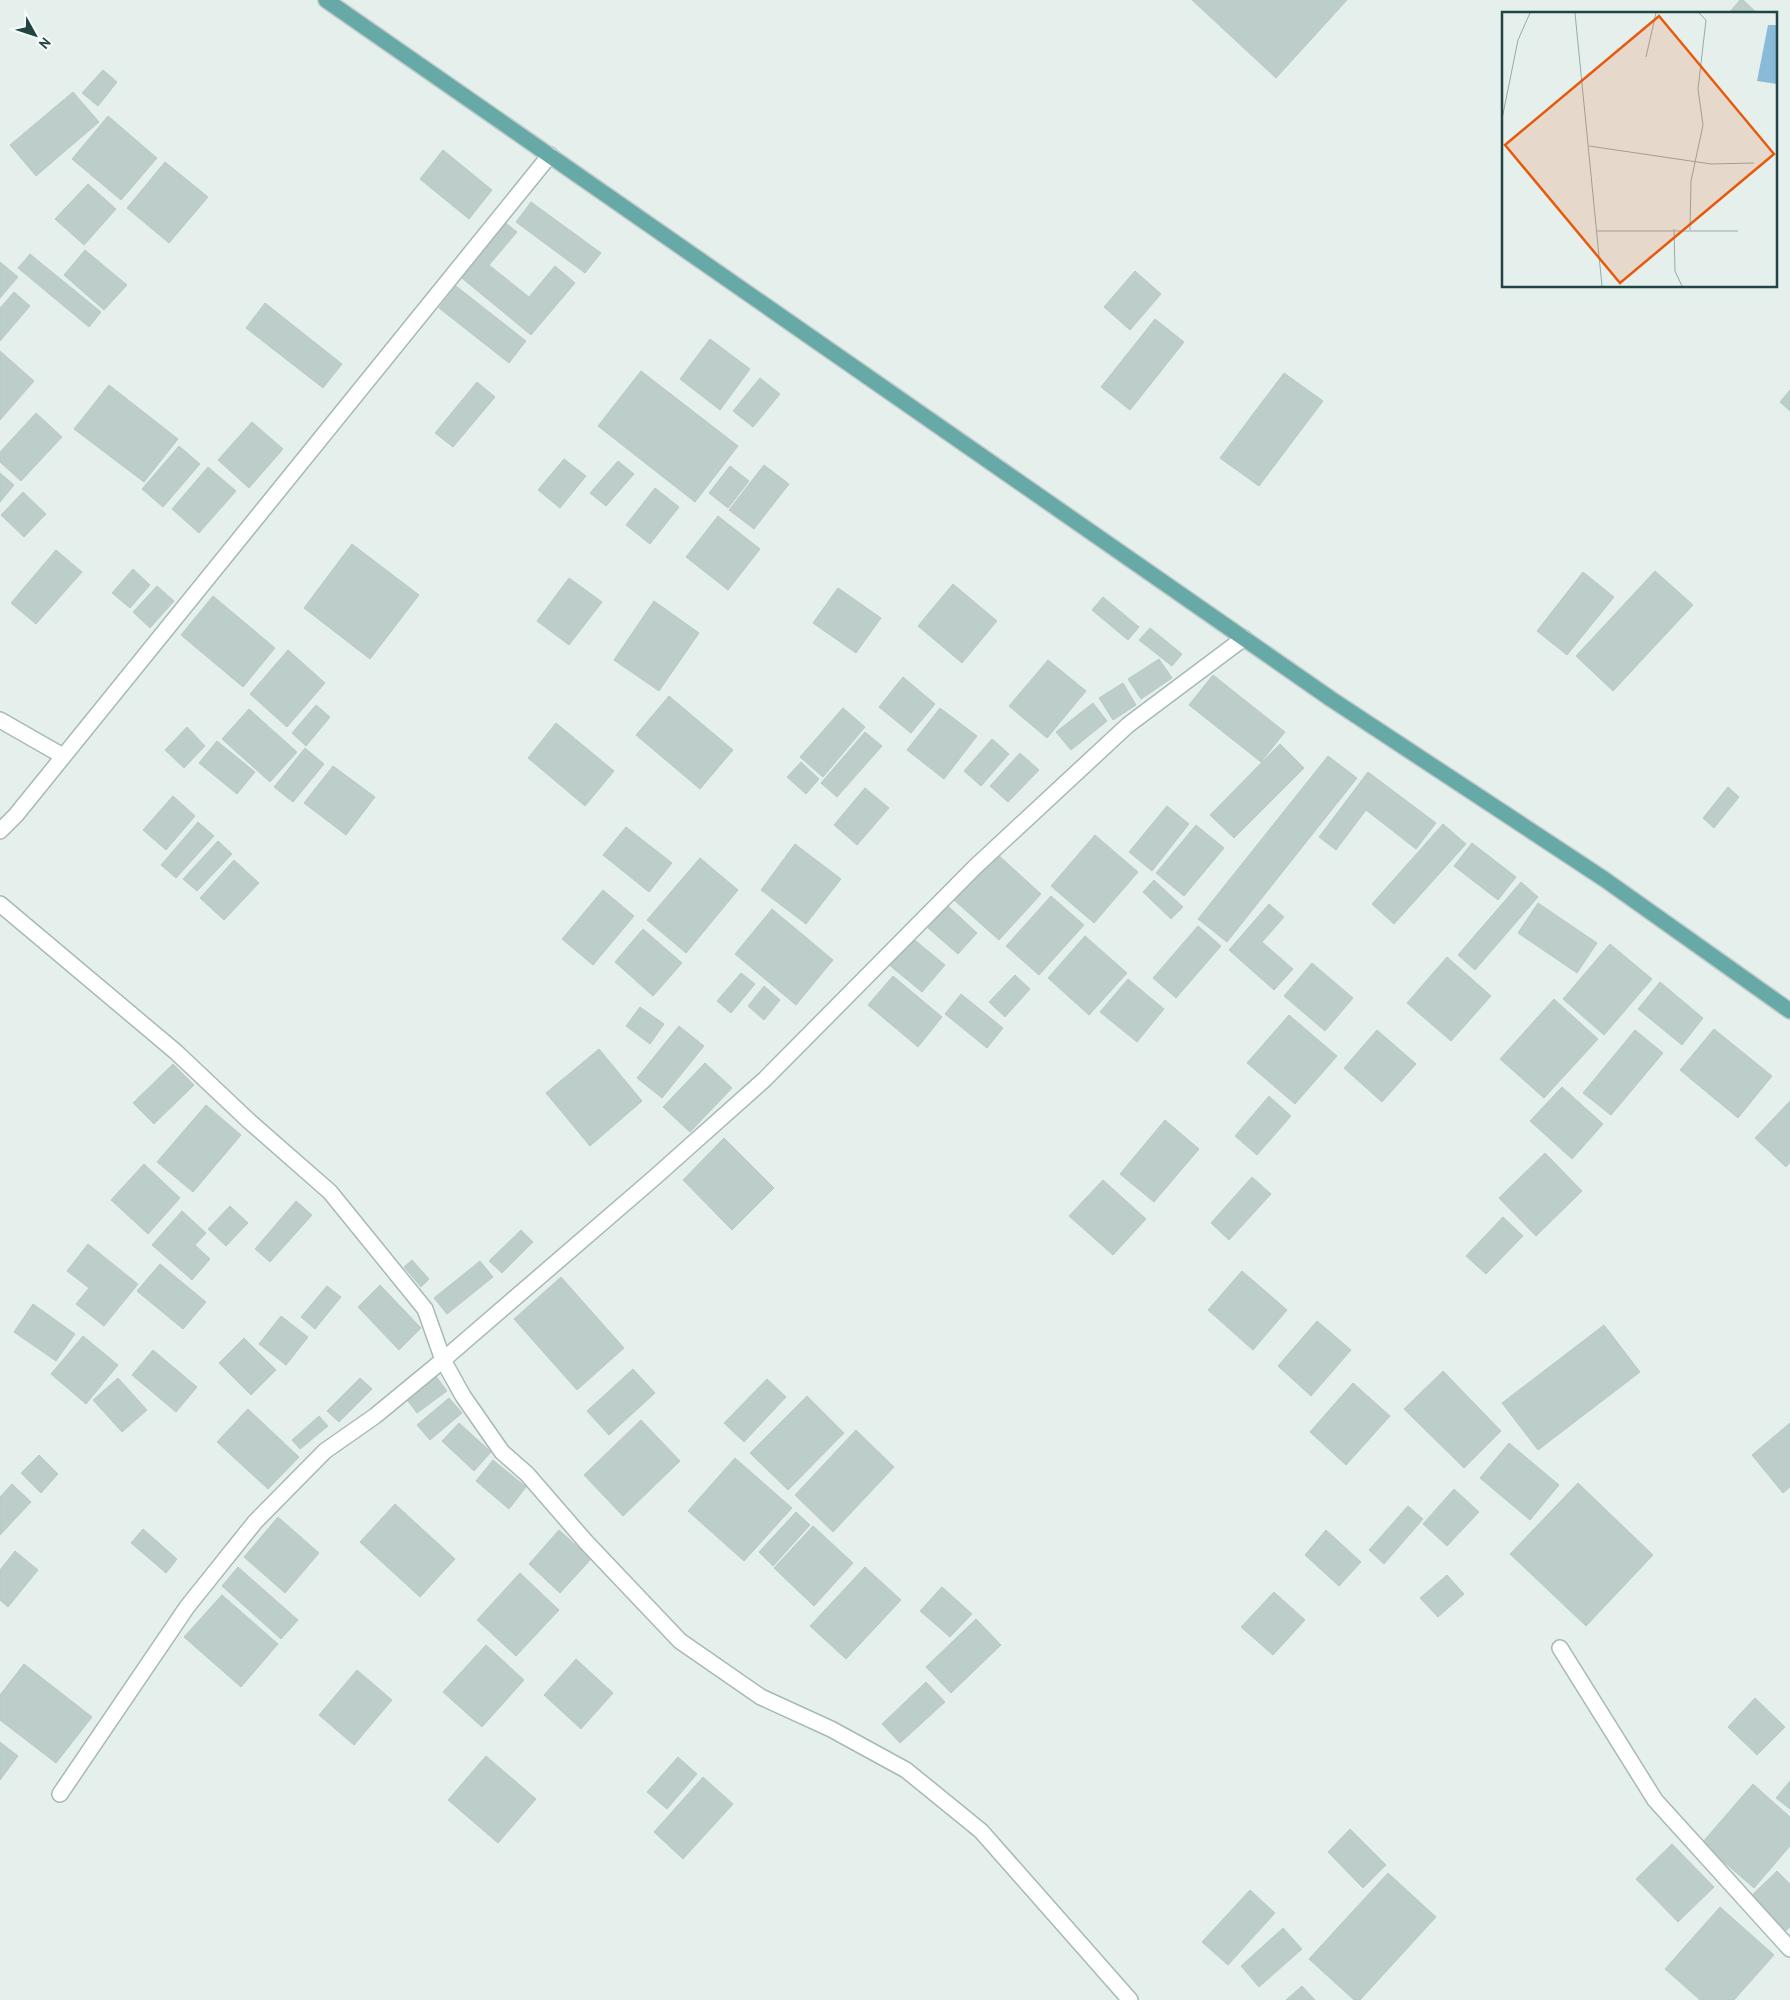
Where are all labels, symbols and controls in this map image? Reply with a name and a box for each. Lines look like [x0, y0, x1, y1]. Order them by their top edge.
north arrow [10, 10, 60, 60]
inset map [1502, 12, 1778, 288]
text: N [35, 34, 55, 53]

